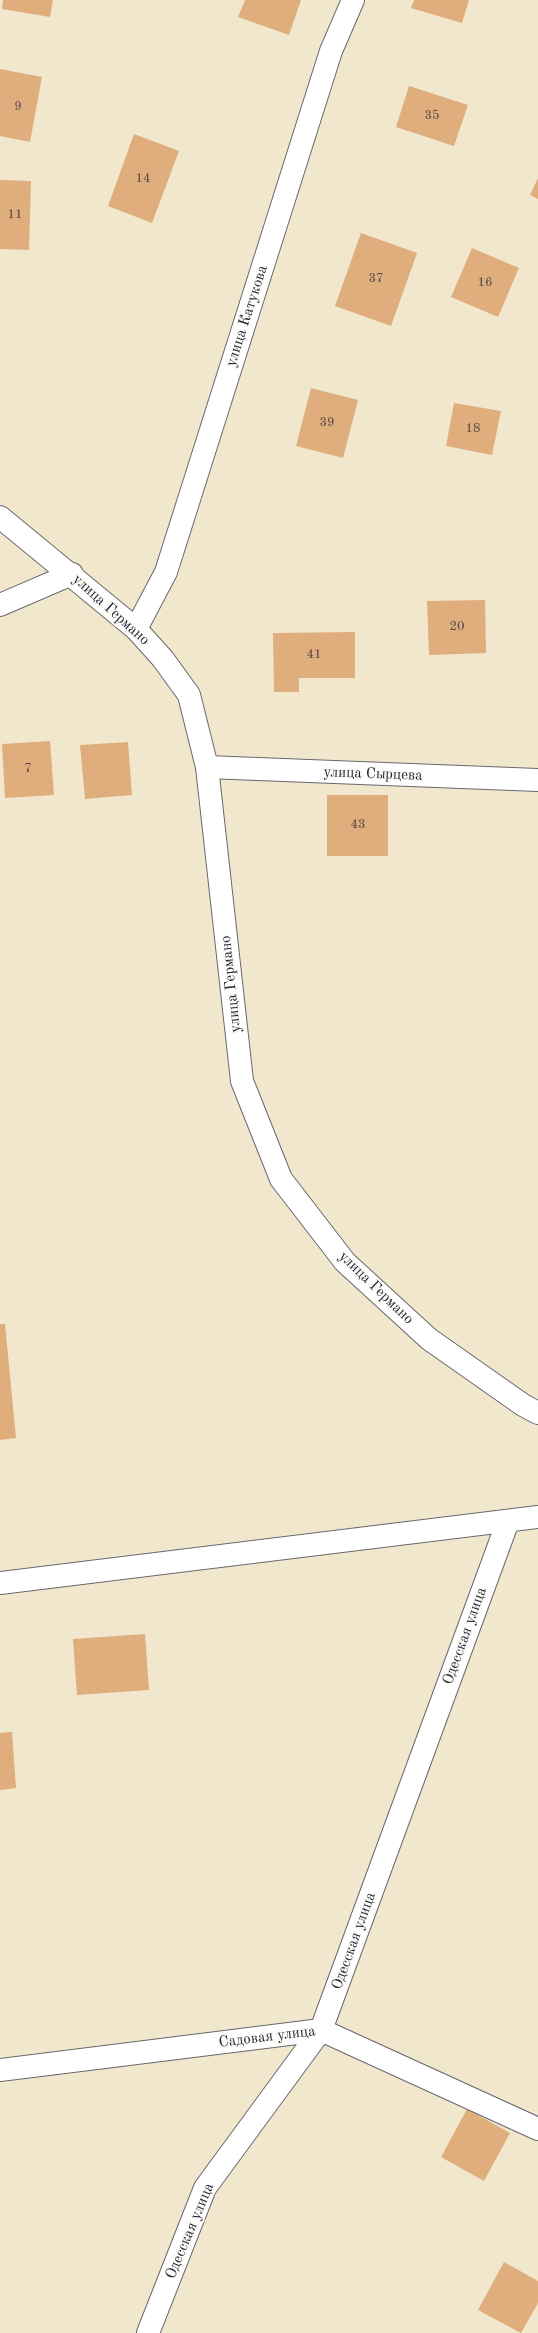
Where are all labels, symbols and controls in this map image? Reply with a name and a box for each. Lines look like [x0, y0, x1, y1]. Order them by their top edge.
house number: 9 [14, 99, 22, 115]
house number: 35 [424, 108, 440, 124]
house number: 14 [135, 171, 151, 187]
house number: 11 [7, 207, 23, 223]
street label: улица Катукова [222, 263, 272, 369]
house number: 37 [368, 271, 384, 287]
house number: 16 [477, 275, 493, 291]
house number: 39 [319, 415, 335, 431]
house number: 18 [465, 421, 481, 437]
street label: улица Германо [69, 571, 153, 649]
house number: 20 [449, 619, 465, 635]
house number: 41 [306, 647, 322, 663]
house number: 7 [24, 761, 32, 777]
street label: улица Сырцева [323, 763, 423, 785]
house number: 43 [350, 817, 366, 833]
street label: улица Германо [217, 935, 245, 1033]
street label: улица Германо [335, 1248, 417, 1328]
street label: Одесская улица [439, 1585, 491, 1687]
street label: Одесская улица [328, 1890, 380, 1992]
street label: Садовая улица [218, 2022, 316, 2052]
street label: Одесская улица [162, 2180, 218, 2282]

